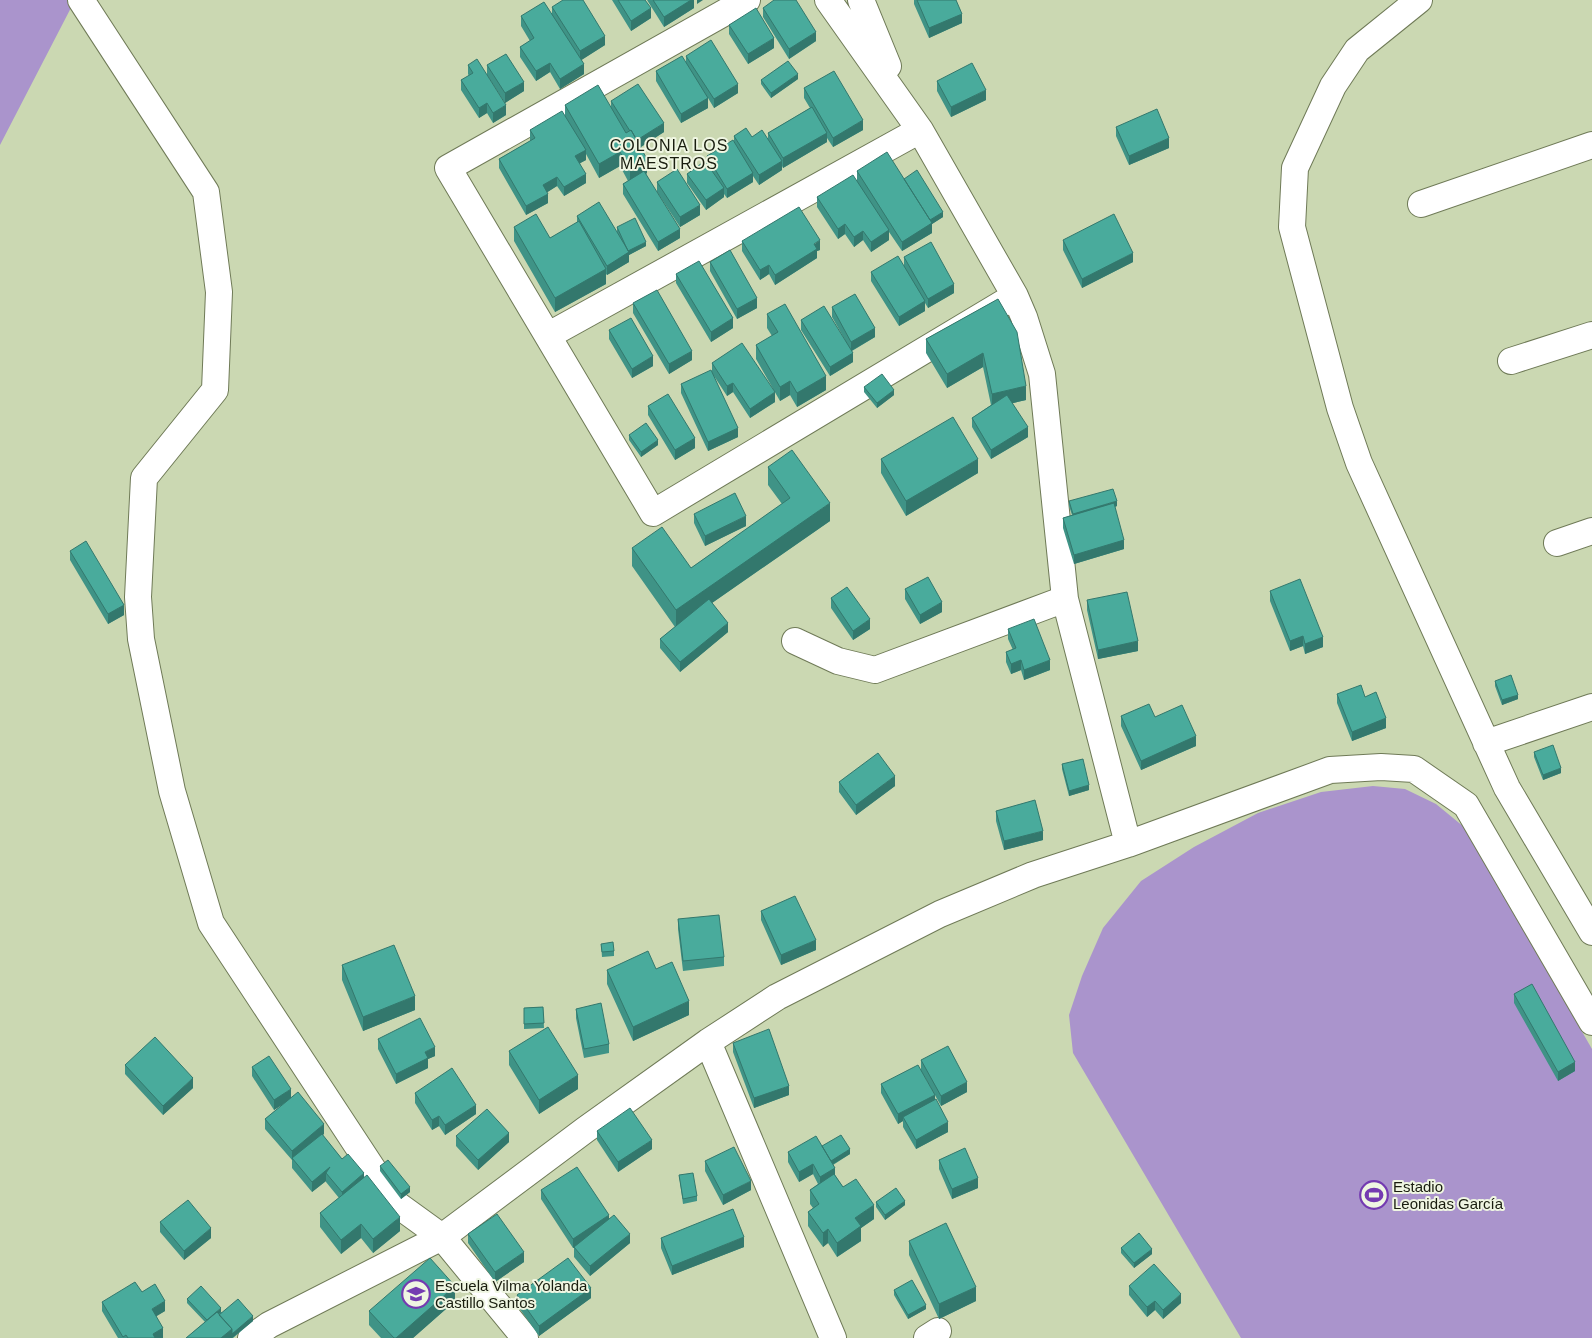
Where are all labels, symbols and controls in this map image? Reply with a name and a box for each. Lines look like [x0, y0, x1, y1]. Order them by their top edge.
district label: COLONIA LOS MAESTROS [610, 137, 728, 172]
place label: Estadio Leonidas García [1393, 1178, 1504, 1212]
sports icon: Estadio Leonidas García [1359, 1180, 1389, 1210]
place label: Escuela Vilma Yolanda Castillo Santos [435, 1277, 588, 1311]
school or university icon: Escuela Vilma Yolanda Castillo Santos [401, 1279, 431, 1309]

